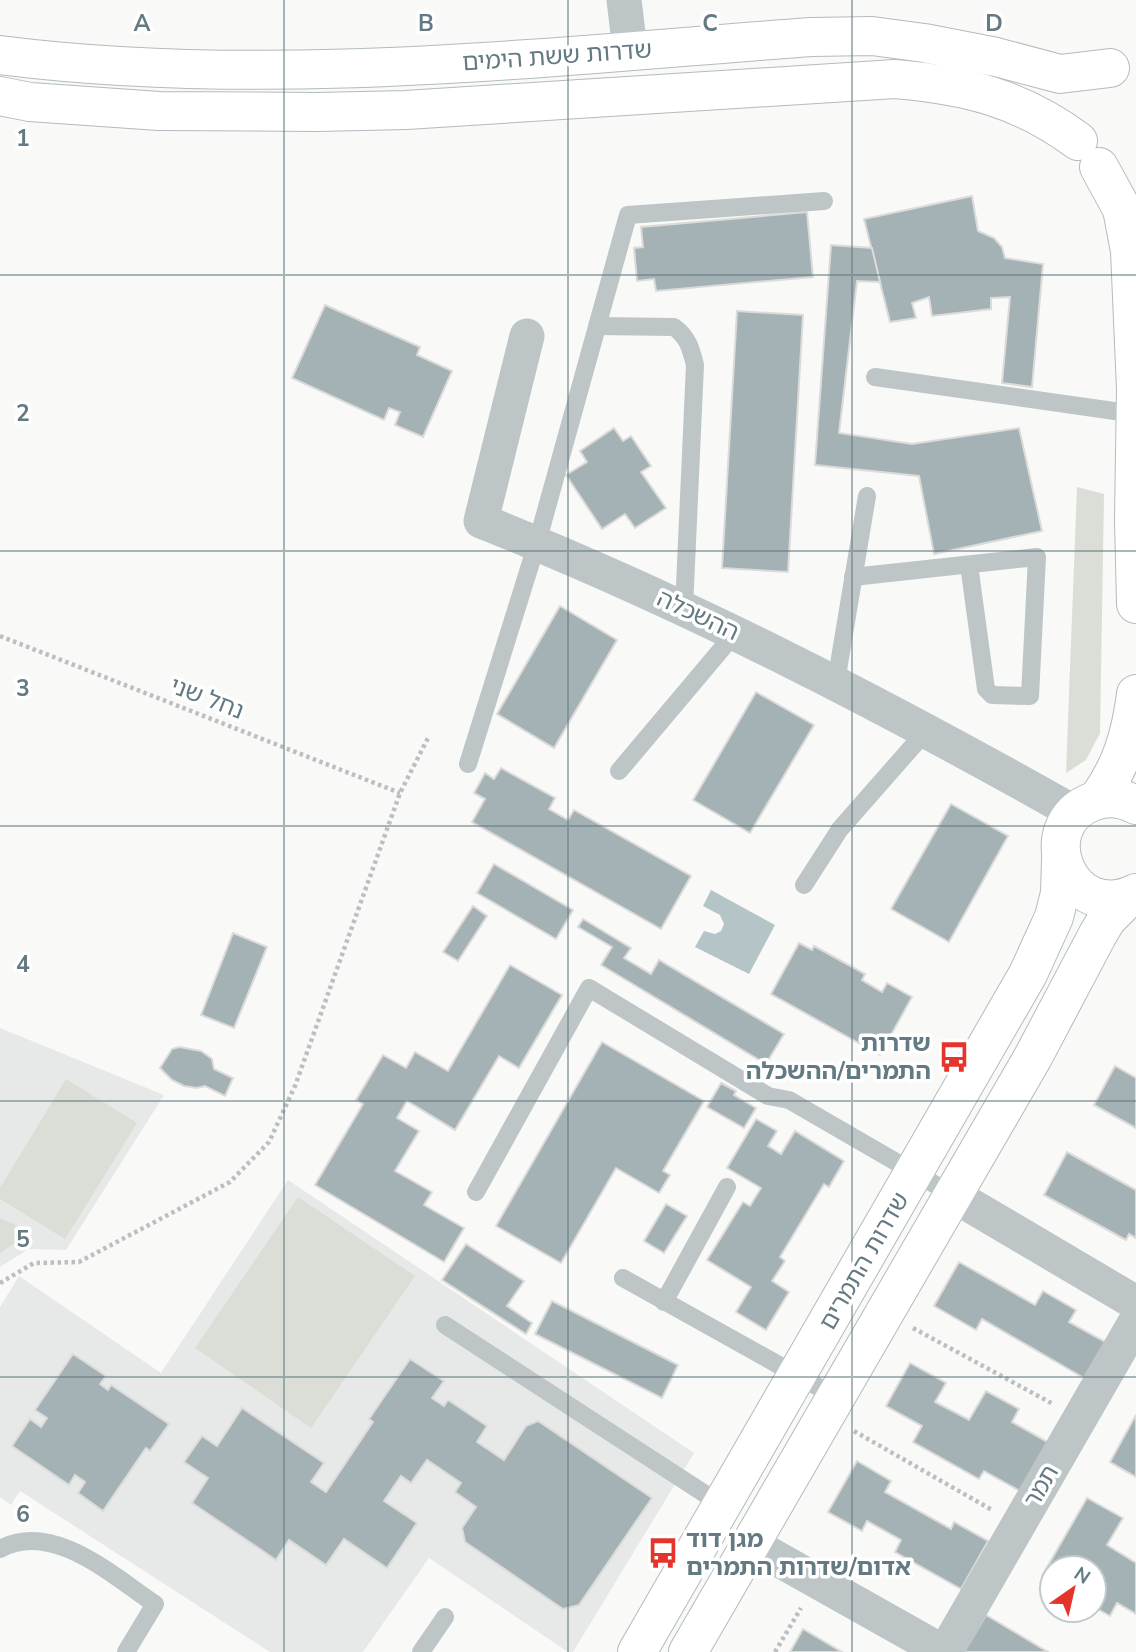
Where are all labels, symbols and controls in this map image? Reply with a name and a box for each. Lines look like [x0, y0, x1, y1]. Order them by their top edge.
text: A [133, 8, 151, 39]
text: B [418, 8, 434, 39]
text: C [702, 8, 718, 39]
text: D [985, 8, 1003, 39]
street label: שדרות ששת הימים [461, 33, 653, 79]
text: 1 [16, 123, 30, 154]
text: 2 [16, 398, 30, 429]
street label: ההשכלה [652, 582, 744, 648]
street label: נחל שני [165, 669, 249, 727]
text: 3 [16, 673, 30, 704]
text: 4 [16, 949, 30, 980]
place label: שדרות התמרים/ההשכלה [746, 1027, 931, 1087]
bus stop icon: שדרות התמרים/ההשכלה [937, 1040, 971, 1074]
street label: שדרות התמרים [812, 1186, 916, 1336]
text: 5 [16, 1224, 30, 1255]
street label: תמר [1016, 1459, 1066, 1513]
text: 6 [16, 1499, 30, 1530]
place label: מגן דוד אדום/שדרות התמרים [686, 1523, 911, 1583]
bus stop icon: מגן דוד אדום/שדרות התמרים [646, 1536, 680, 1570]
north arrow [1038, 1554, 1108, 1624]
text: N [1069, 1561, 1095, 1590]

